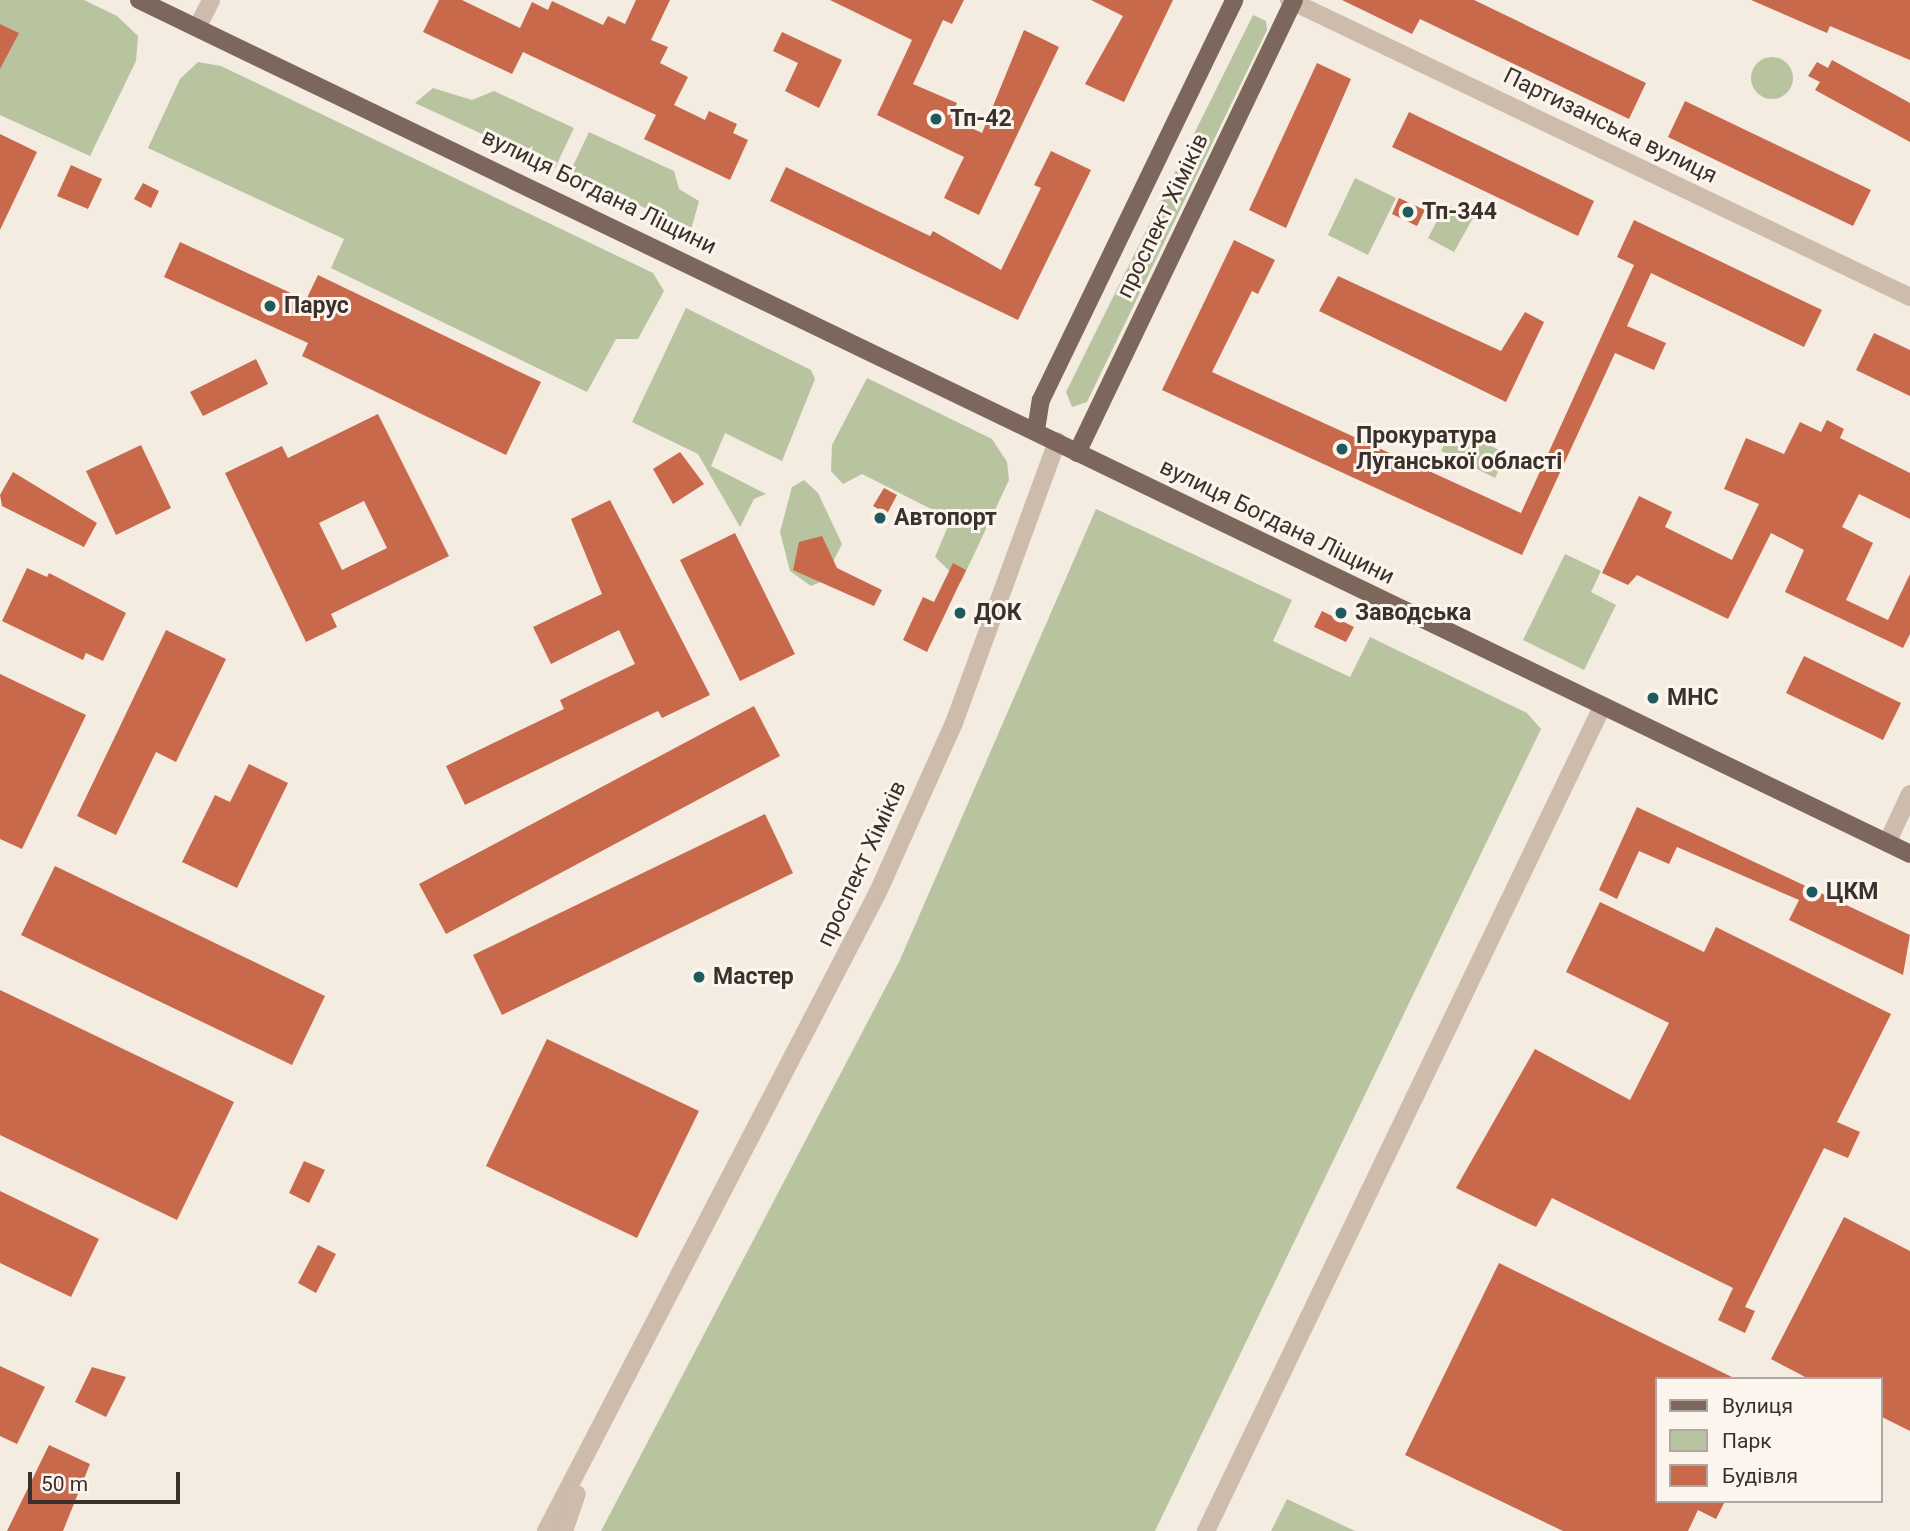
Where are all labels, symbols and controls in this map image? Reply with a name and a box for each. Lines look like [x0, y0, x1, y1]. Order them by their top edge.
street label: Партизанська вулиця [1499, 62, 1721, 190]
place label: Тп-42 [950, 105, 1012, 133]
marker: Тп-42 [928, 111, 944, 127]
street label: вулиця Богдана Ліщини [477, 123, 721, 261]
street label: проспект Хіміків [1111, 129, 1215, 303]
place label: Тп-344 [1422, 198, 1497, 226]
marker: Тп-344 [1400, 204, 1416, 220]
place label: Парус [284, 292, 349, 320]
marker: Парус [262, 298, 278, 314]
place label: Прокуратура Луганської області [1356, 422, 1562, 476]
marker: Прокуратура Луганської області [1334, 441, 1350, 457]
street label: вулиця Богдана Ліщини [1155, 453, 1399, 591]
place label: Автопорт [894, 504, 997, 532]
marker: Автопорт [872, 510, 888, 526]
place label: ДОК [974, 599, 1022, 627]
place label: Заводська [1355, 599, 1471, 627]
marker: ДОК [952, 605, 968, 621]
marker: Заводська [1333, 605, 1349, 621]
place label: МНС [1667, 684, 1718, 712]
marker: МНС [1645, 690, 1661, 706]
street label: проспект Хіміків [811, 777, 913, 951]
place label: ЦКМ [1826, 878, 1878, 906]
marker: ЦКМ [1804, 884, 1820, 900]
place label: Мастер [713, 963, 794, 991]
marker: Мастер [691, 969, 707, 985]
legend [1654, 1377, 1882, 1503]
text: Вулиця [1722, 1394, 1793, 1418]
text: Парк [1722, 1429, 1772, 1453]
scale bar [32, 1458, 184, 1502]
text: Будівля [1722, 1464, 1798, 1488]
text: 50 m [41, 1472, 88, 1496]

